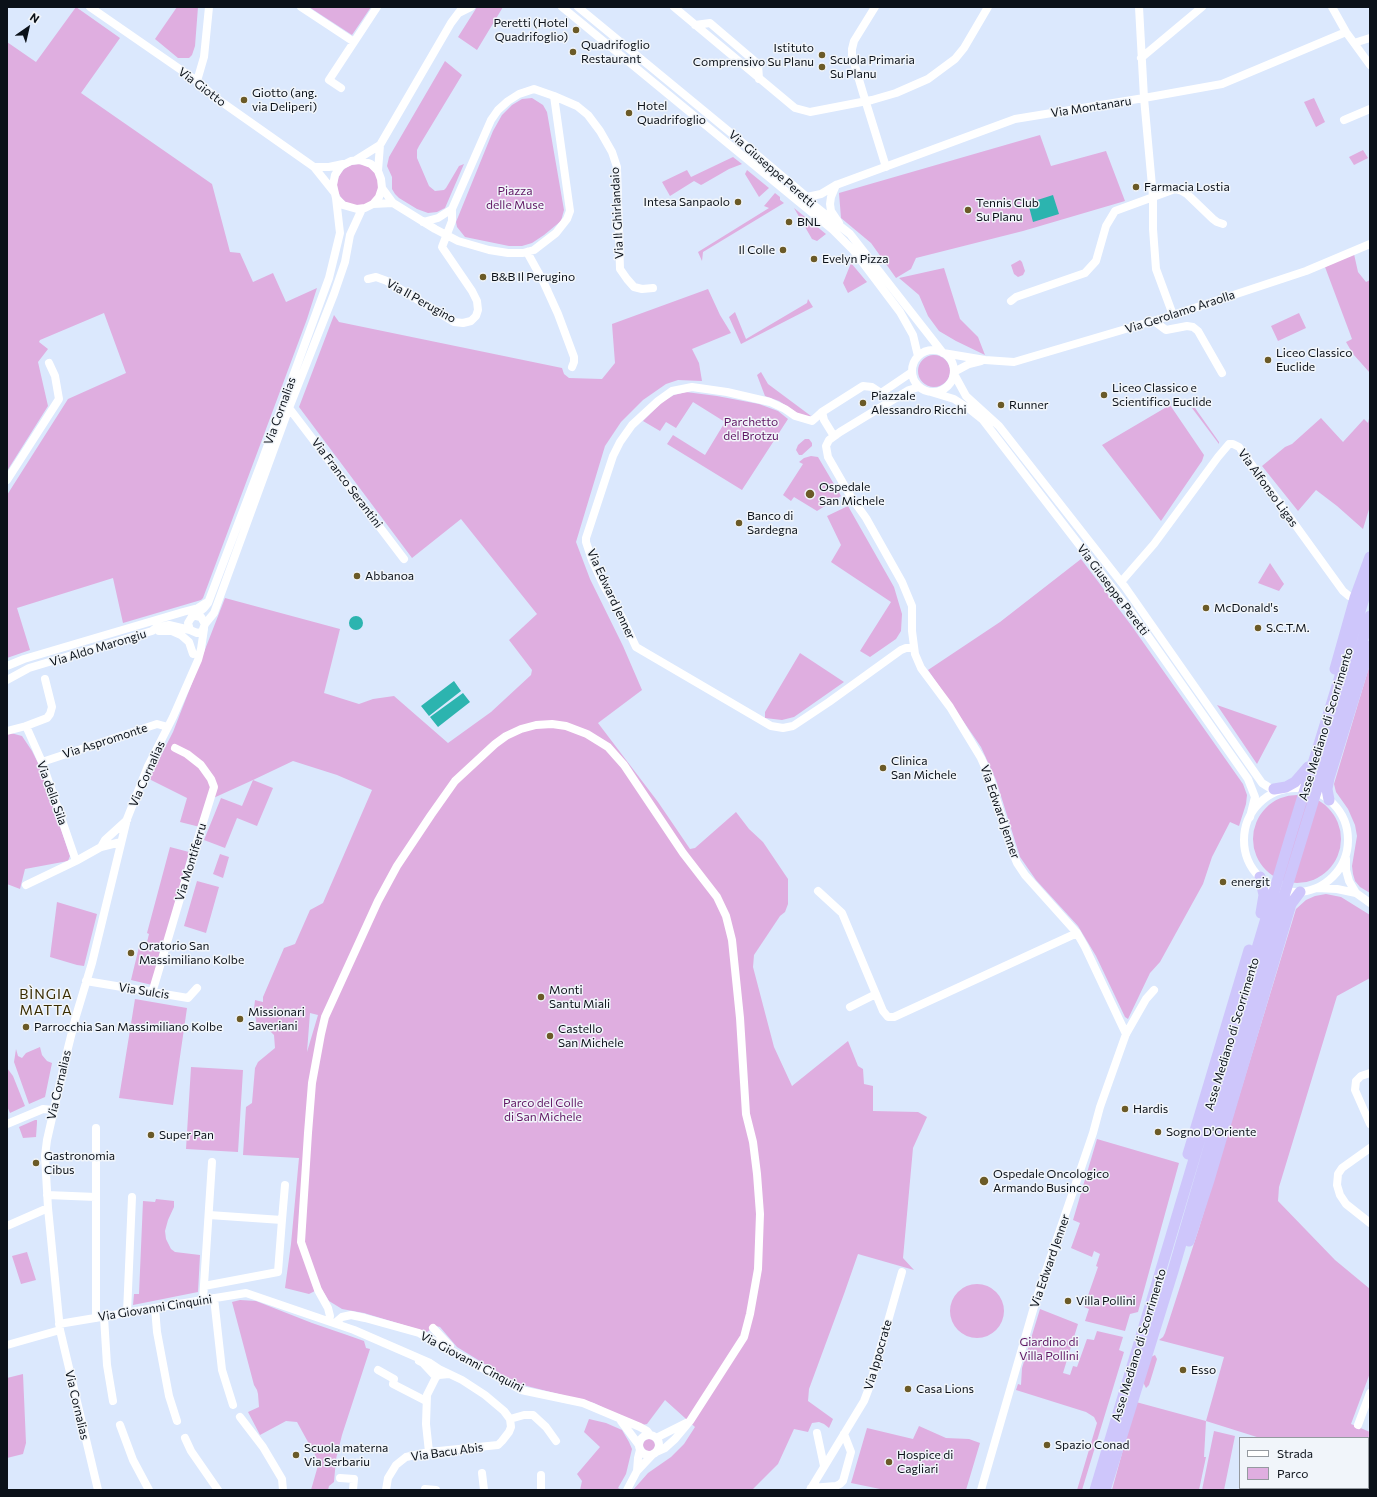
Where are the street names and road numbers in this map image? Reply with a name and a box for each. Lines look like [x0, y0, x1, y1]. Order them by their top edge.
street label: Via Giotto [175, 64, 229, 110]
street label: Via Montanaru [1050, 94, 1132, 120]
street label: Via Giuseppe Peretti [726, 127, 818, 211]
street label: Via Il Ghirlandaio [607, 167, 627, 259]
street label: Via Il Perugino [384, 276, 458, 326]
street label: Via Gerolamo Araolla [1123, 287, 1237, 337]
street label: Via Cornalias [261, 375, 299, 447]
street label: Via Franco Serantini [308, 435, 386, 531]
street label: Via Alfonso Ligas [1235, 446, 1301, 530]
street label: Via Giuseppe Peretti [1074, 542, 1152, 638]
street label: Via Edward Jenner [584, 546, 638, 642]
street label: Via Aldo Marongiu [48, 626, 148, 670]
street label: Asse Mediano di Scorrimento [1296, 646, 1356, 802]
street label: Via Aspromonte [61, 721, 149, 761]
street label: Via Cornalias [126, 739, 168, 809]
street label: Via della Sila [34, 759, 70, 827]
street label: Via Edward Jenner [977, 763, 1023, 861]
street label: Via Montiferru [172, 821, 210, 903]
street label: Asse Mediano di Scorrimento [1202, 956, 1262, 1112]
street label: Via Sulcis [118, 980, 170, 1002]
street label: Via Cornalias [44, 1049, 74, 1121]
street label: Via Edward Jenner [1027, 1212, 1073, 1310]
street label: Asse Mediano di Scorrimento [1109, 1267, 1169, 1423]
street label: Via Giovanni Cinquini [97, 1292, 213, 1324]
street label: Via Ippocrate [861, 1318, 895, 1392]
street label: Via Giovanni Cinquini [418, 1329, 526, 1395]
street label: Via Cornalias [62, 1369, 92, 1441]
street label: Via Bacu Abis [410, 1440, 484, 1464]

